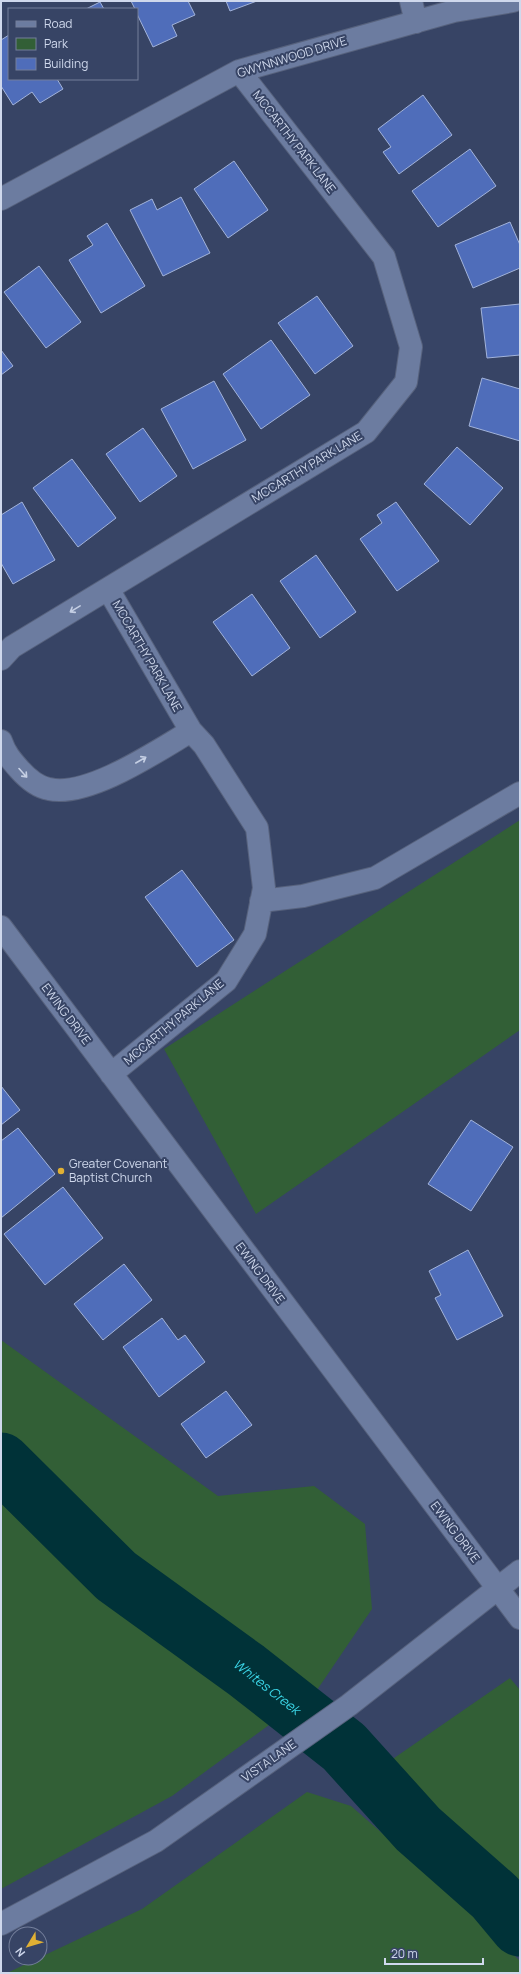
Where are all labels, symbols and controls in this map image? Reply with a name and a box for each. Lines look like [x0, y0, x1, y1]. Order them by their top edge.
legend [8, 8, 138, 80]
text: Road [44, 15, 72, 32]
street label: GWYNNWOOD DRIVE [235, 32, 349, 81]
text: Park [44, 35, 69, 52]
text: Building [44, 55, 88, 72]
street label: MCCARTHY PARK LANE [249, 87, 340, 197]
street label: MCCARTHY PARK LANE [248, 427, 365, 506]
street label: MCCARTHY PARK LANE [109, 597, 186, 715]
one-way arrow [70, 605, 81, 613]
one-way arrow [135, 755, 147, 763]
one-way arrow [18, 768, 27, 778]
street label: MCCARTHY PARK LANE [120, 974, 228, 1069]
street label: EWING DRIVE [38, 980, 95, 1048]
place label: Greater Covenant Baptist Church [69, 1155, 168, 1186]
marker: Greater Covenant Baptist Church [56, 1166, 66, 1176]
street label: EWING DRIVE [232, 1239, 289, 1307]
street label: EWING DRIVE [427, 1498, 484, 1566]
water label: Whites Creek [230, 1655, 306, 1720]
street label: VISTA LANE [238, 1735, 300, 1786]
north arrow [8, 1926, 48, 1966]
scale bar [385, 1940, 483, 1966]
text: N [11, 1945, 28, 1960]
text: 20 m [391, 1945, 418, 1962]

